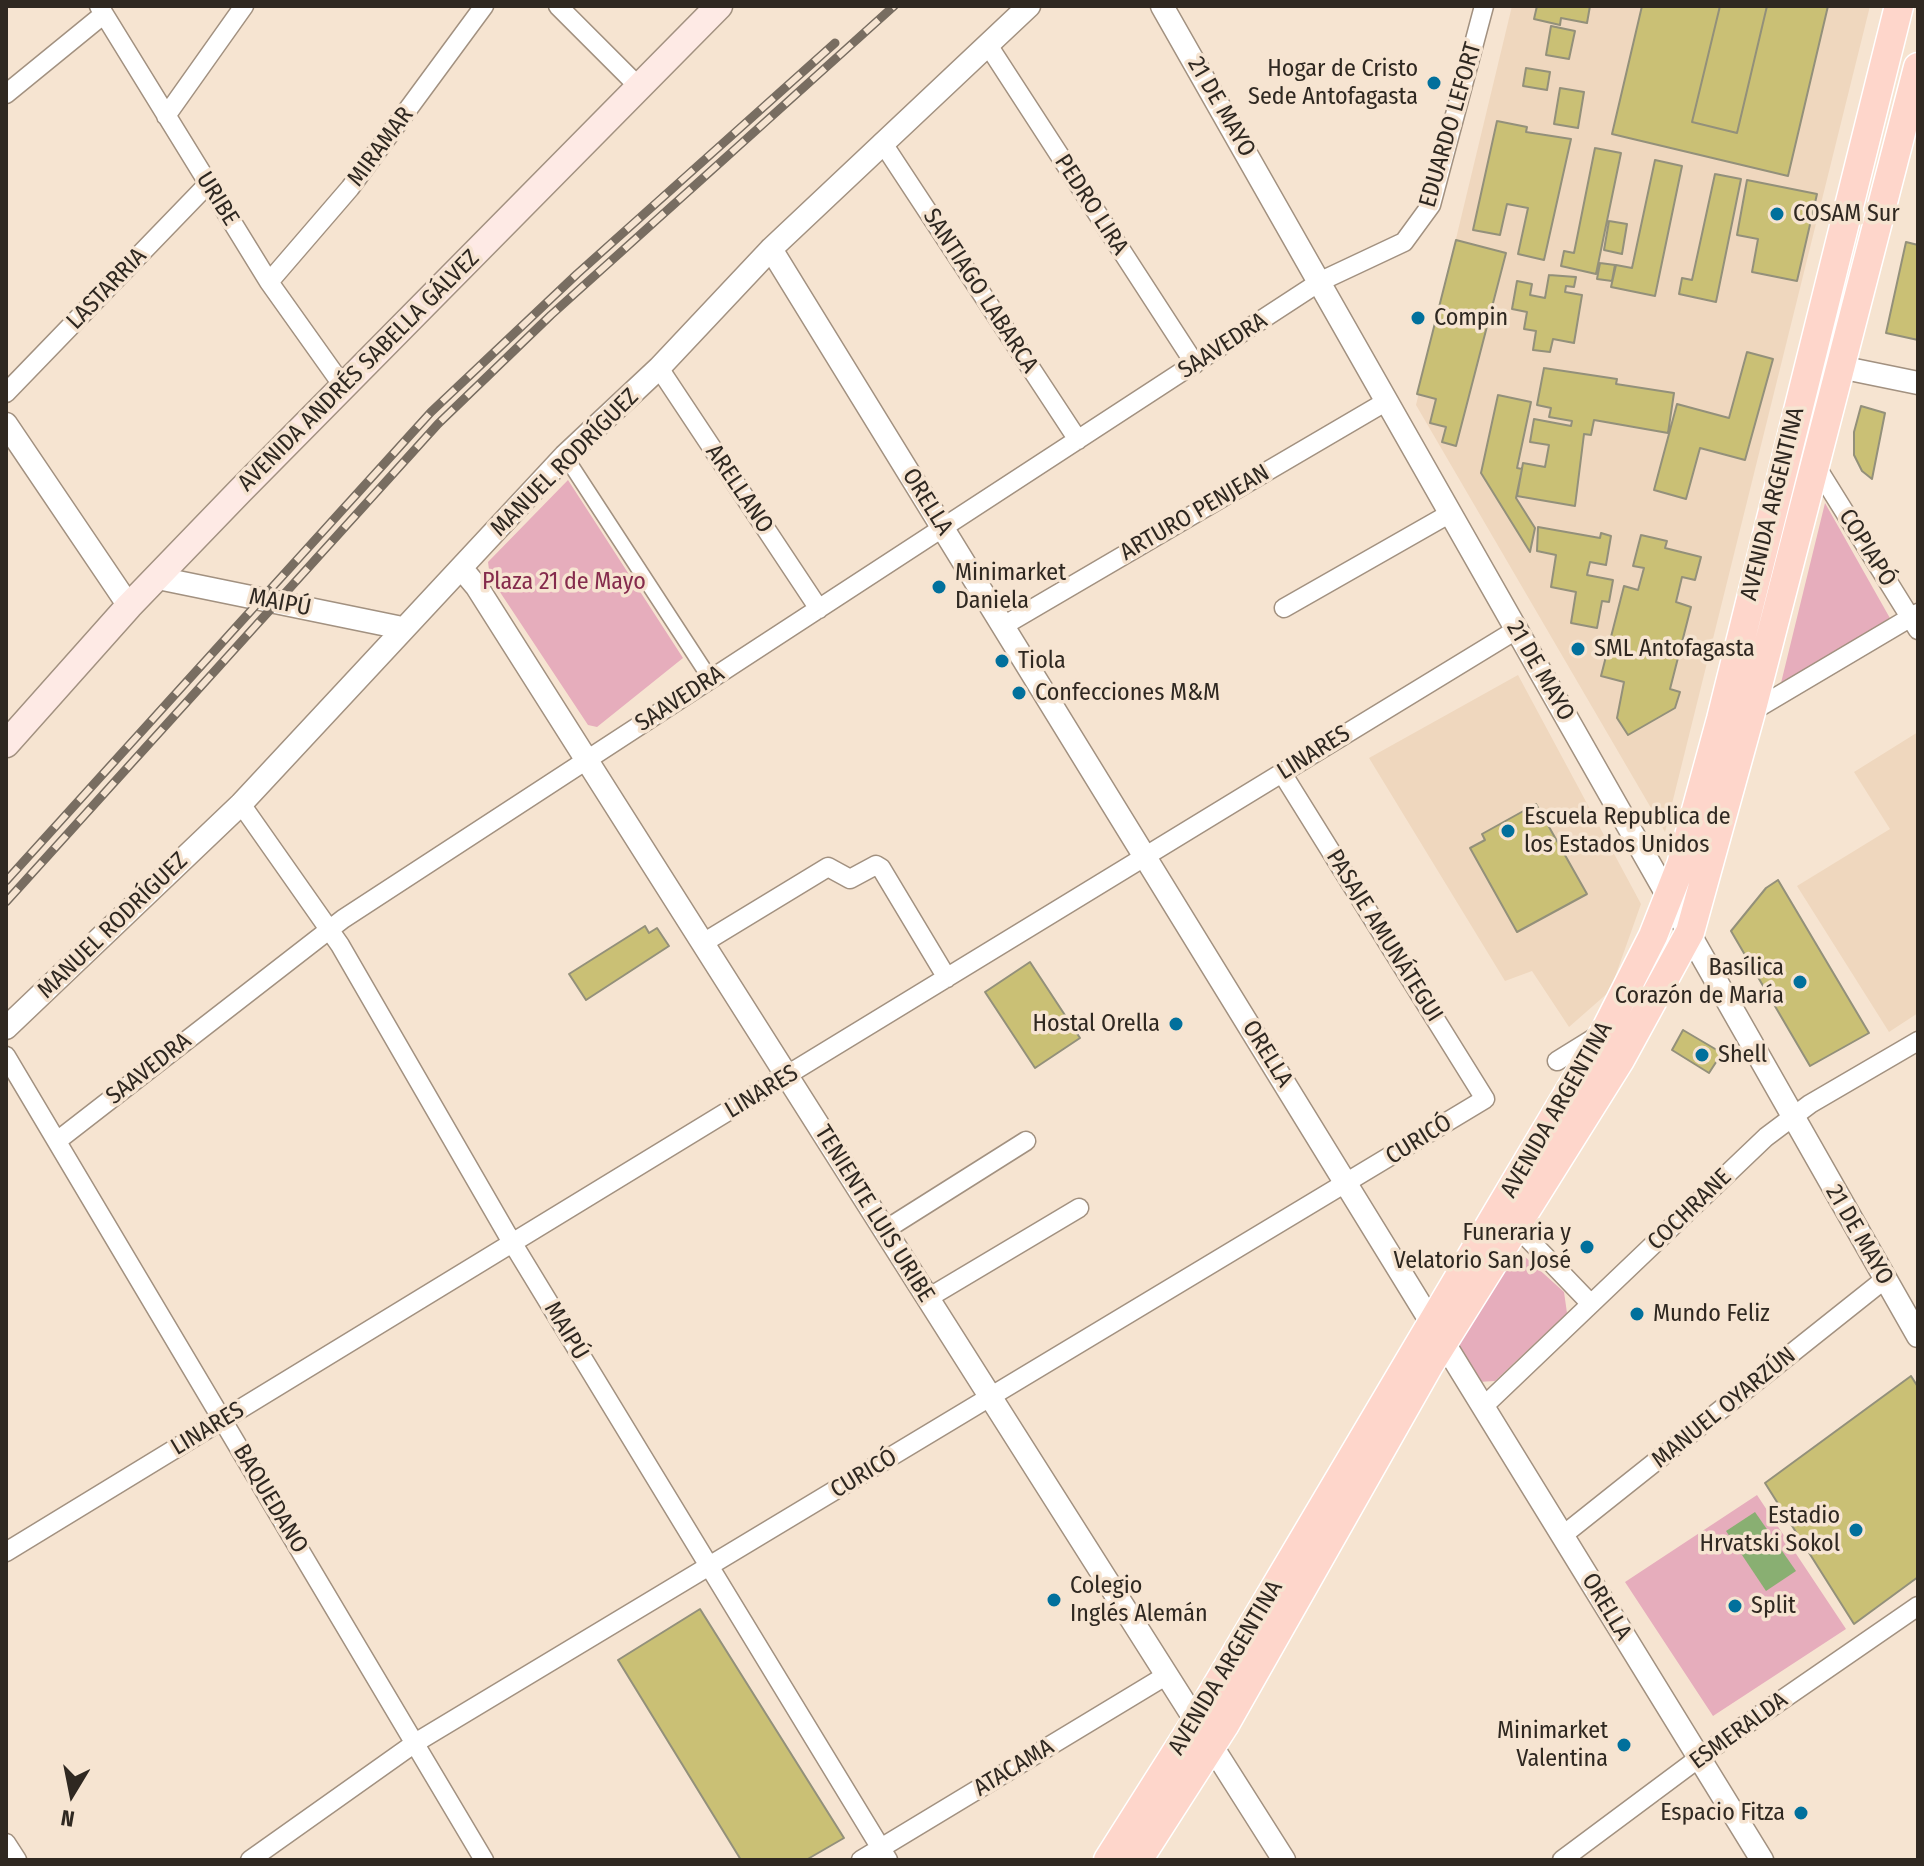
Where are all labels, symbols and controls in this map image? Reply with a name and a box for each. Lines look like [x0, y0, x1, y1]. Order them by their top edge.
street label: EDUARDO LEFORT [1414, 39, 1488, 211]
street label: 21 DE MAYO [1181, 52, 1261, 162]
place label: Hogar de Cristo Sede Antofagasta [1248, 55, 1418, 111]
marker: Hogar de Cristo Sede Antofagasta [1425, 74, 1443, 92]
street label: MIRAMAR [342, 102, 420, 192]
street label: PEDRO LIRA [1048, 149, 1134, 261]
street label: URIBE [189, 167, 245, 231]
place label: COSAM Sur [1793, 200, 1900, 228]
street label: SANTIAGO LABARCA [916, 204, 1044, 378]
marker: COSAM Sur [1768, 205, 1786, 223]
street label: LASTARRIA [61, 242, 153, 336]
street label: AVENIDA ANDRÉS SABELLA GÁLVEZ [232, 244, 486, 498]
place label: Compin [1434, 304, 1508, 332]
street label: SAAVEDRA [1173, 307, 1273, 385]
marker: Compin [1409, 309, 1427, 327]
street label: MANUEL RODRÍGUEZ [485, 383, 645, 543]
street label: AVENIDA ARGENTINA [1735, 404, 1811, 604]
street label: ARELLANO [699, 439, 779, 539]
street label: ARTURO PENJEAN [1115, 459, 1275, 567]
street label: ORELLA [895, 463, 959, 541]
street label: COPIAPÓ [1832, 504, 1902, 592]
place label: Minimarket Daniela [955, 559, 1066, 615]
park label: Plaza 21 de Mayo [482, 568, 646, 596]
marker: Minimarket Daniela [930, 578, 948, 596]
street label: MAIPÚ [247, 583, 313, 623]
street label: 21 DE MAYO [1500, 616, 1580, 726]
place label: SML Antofagasta [1594, 635, 1755, 663]
marker: SML Antofagasta [1569, 640, 1587, 658]
place label: Tiola [1018, 647, 1066, 675]
marker: Tiola [993, 652, 1011, 670]
street label: SAAVEDRA [630, 660, 730, 738]
place label: Confecciones M&M [1035, 679, 1220, 707]
marker: Confecciones M&M [1010, 684, 1028, 702]
street label: LINARES [1272, 720, 1356, 786]
place label: Escuela Republica de los Estados Unidos [1524, 803, 1731, 859]
marker: Escuela Republica de los Estados Unidos [1499, 822, 1517, 840]
street label: PASAJE AMUNÁTEGUI [1319, 845, 1449, 1027]
street label: MANUEL RODRÍGUEZ [32, 847, 194, 1005]
place label: Basílica Corazón de María [1615, 954, 1784, 1010]
marker: Basílica Corazón de María [1791, 973, 1809, 991]
place label: Hostal Orella [1032, 1010, 1160, 1038]
marker: Hostal Orella [1167, 1015, 1185, 1033]
street label: ORELLA [1235, 1015, 1299, 1093]
street label: AVENIDA ARGENTINA [1495, 1017, 1619, 1203]
street label: SAAVEDRA [101, 1027, 197, 1111]
place label: Shell [1718, 1041, 1767, 1069]
marker: Shell [1693, 1046, 1711, 1064]
street label: LINARES [720, 1059, 804, 1125]
street label: CURICÓ [1381, 1109, 1457, 1171]
street label: TENIENTE LUIS URIBE [808, 1120, 940, 1308]
street label: COCHRANE [1642, 1163, 1738, 1257]
street label: 21 DE MAYO [1819, 1180, 1899, 1290]
place label: Funeraria y Velatorio San José [1394, 1219, 1571, 1275]
marker: Funeraria y Velatorio San José [1578, 1238, 1596, 1256]
street label: MAIPÚ [538, 1297, 594, 1365]
place label: Mundo Feliz [1653, 1300, 1770, 1328]
marker: Mundo Feliz [1628, 1305, 1646, 1323]
street label: MANUEL OYARZÚN [1646, 1341, 1802, 1475]
street label: LINARES [166, 1396, 250, 1462]
street label: BAQUEDANO [226, 1439, 314, 1559]
street label: CURICÓ [826, 1443, 902, 1505]
place label: Estadio Hrvatski Sokol [1700, 1502, 1840, 1558]
marker: Estadio Hrvatski Sokol [1847, 1521, 1865, 1539]
street label: ORELLA [1575, 1568, 1637, 1646]
place label: Colegio Inglés Alemán [1070, 1572, 1208, 1628]
street label: AVENIDA ARGENTINA [1163, 1576, 1289, 1760]
marker: Colegio Inglés Alemán [1045, 1591, 1063, 1609]
place label: Split [1751, 1592, 1796, 1620]
marker: Split [1726, 1597, 1744, 1615]
street label: ESMERALDA [1685, 1686, 1793, 1776]
place label: Minimarket Valentina [1497, 1717, 1608, 1773]
street label: ATACAMA [969, 1733, 1059, 1803]
marker: Minimarket Valentina [1615, 1736, 1633, 1754]
north arrow [32, 1754, 112, 1834]
place label: Espacio Fitza [1660, 1799, 1785, 1827]
text: N [59, 1804, 77, 1833]
marker: Espacio Fitza [1792, 1804, 1810, 1822]

